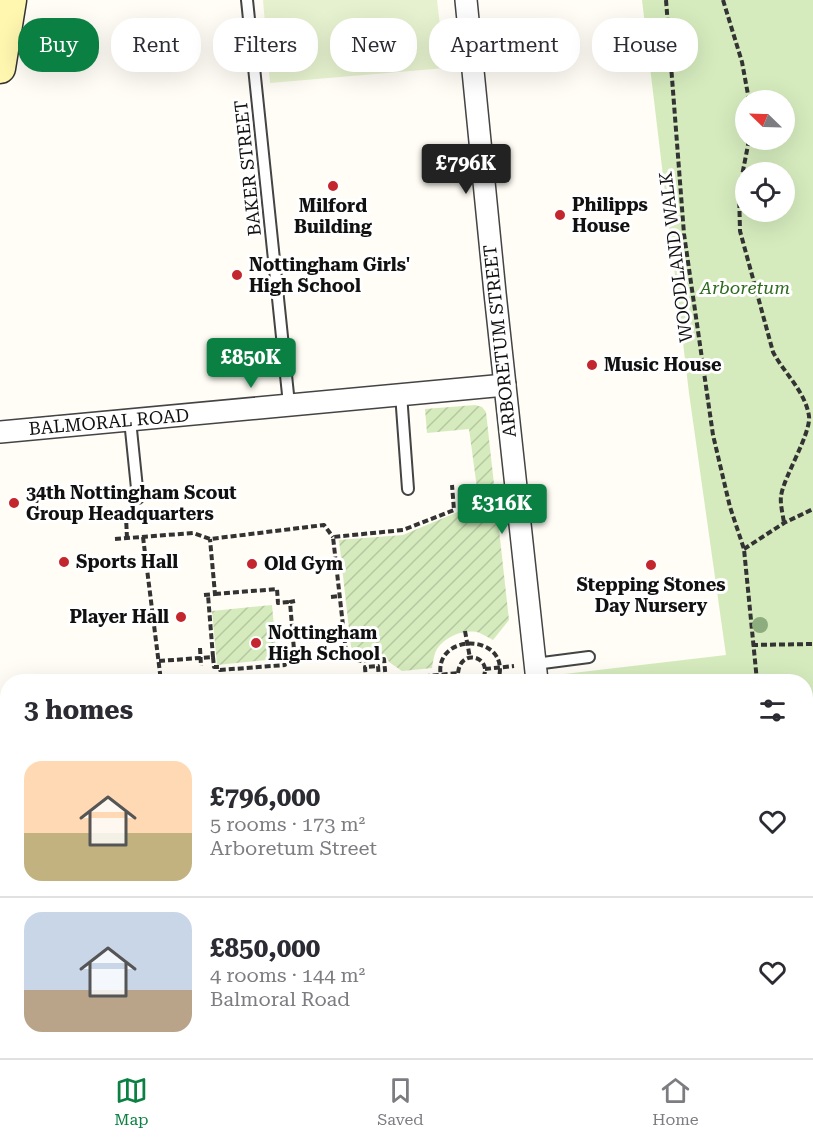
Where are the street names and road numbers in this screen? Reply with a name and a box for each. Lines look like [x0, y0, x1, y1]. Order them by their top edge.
street label: BAKER STREET [230, 99, 265, 237]
street label: WOODLAND WALK [655, 171, 696, 344]
street label: ARBORETUM STREET [479, 243, 520, 439]
street label: BALMORAL ROAD [28, 404, 190, 439]

